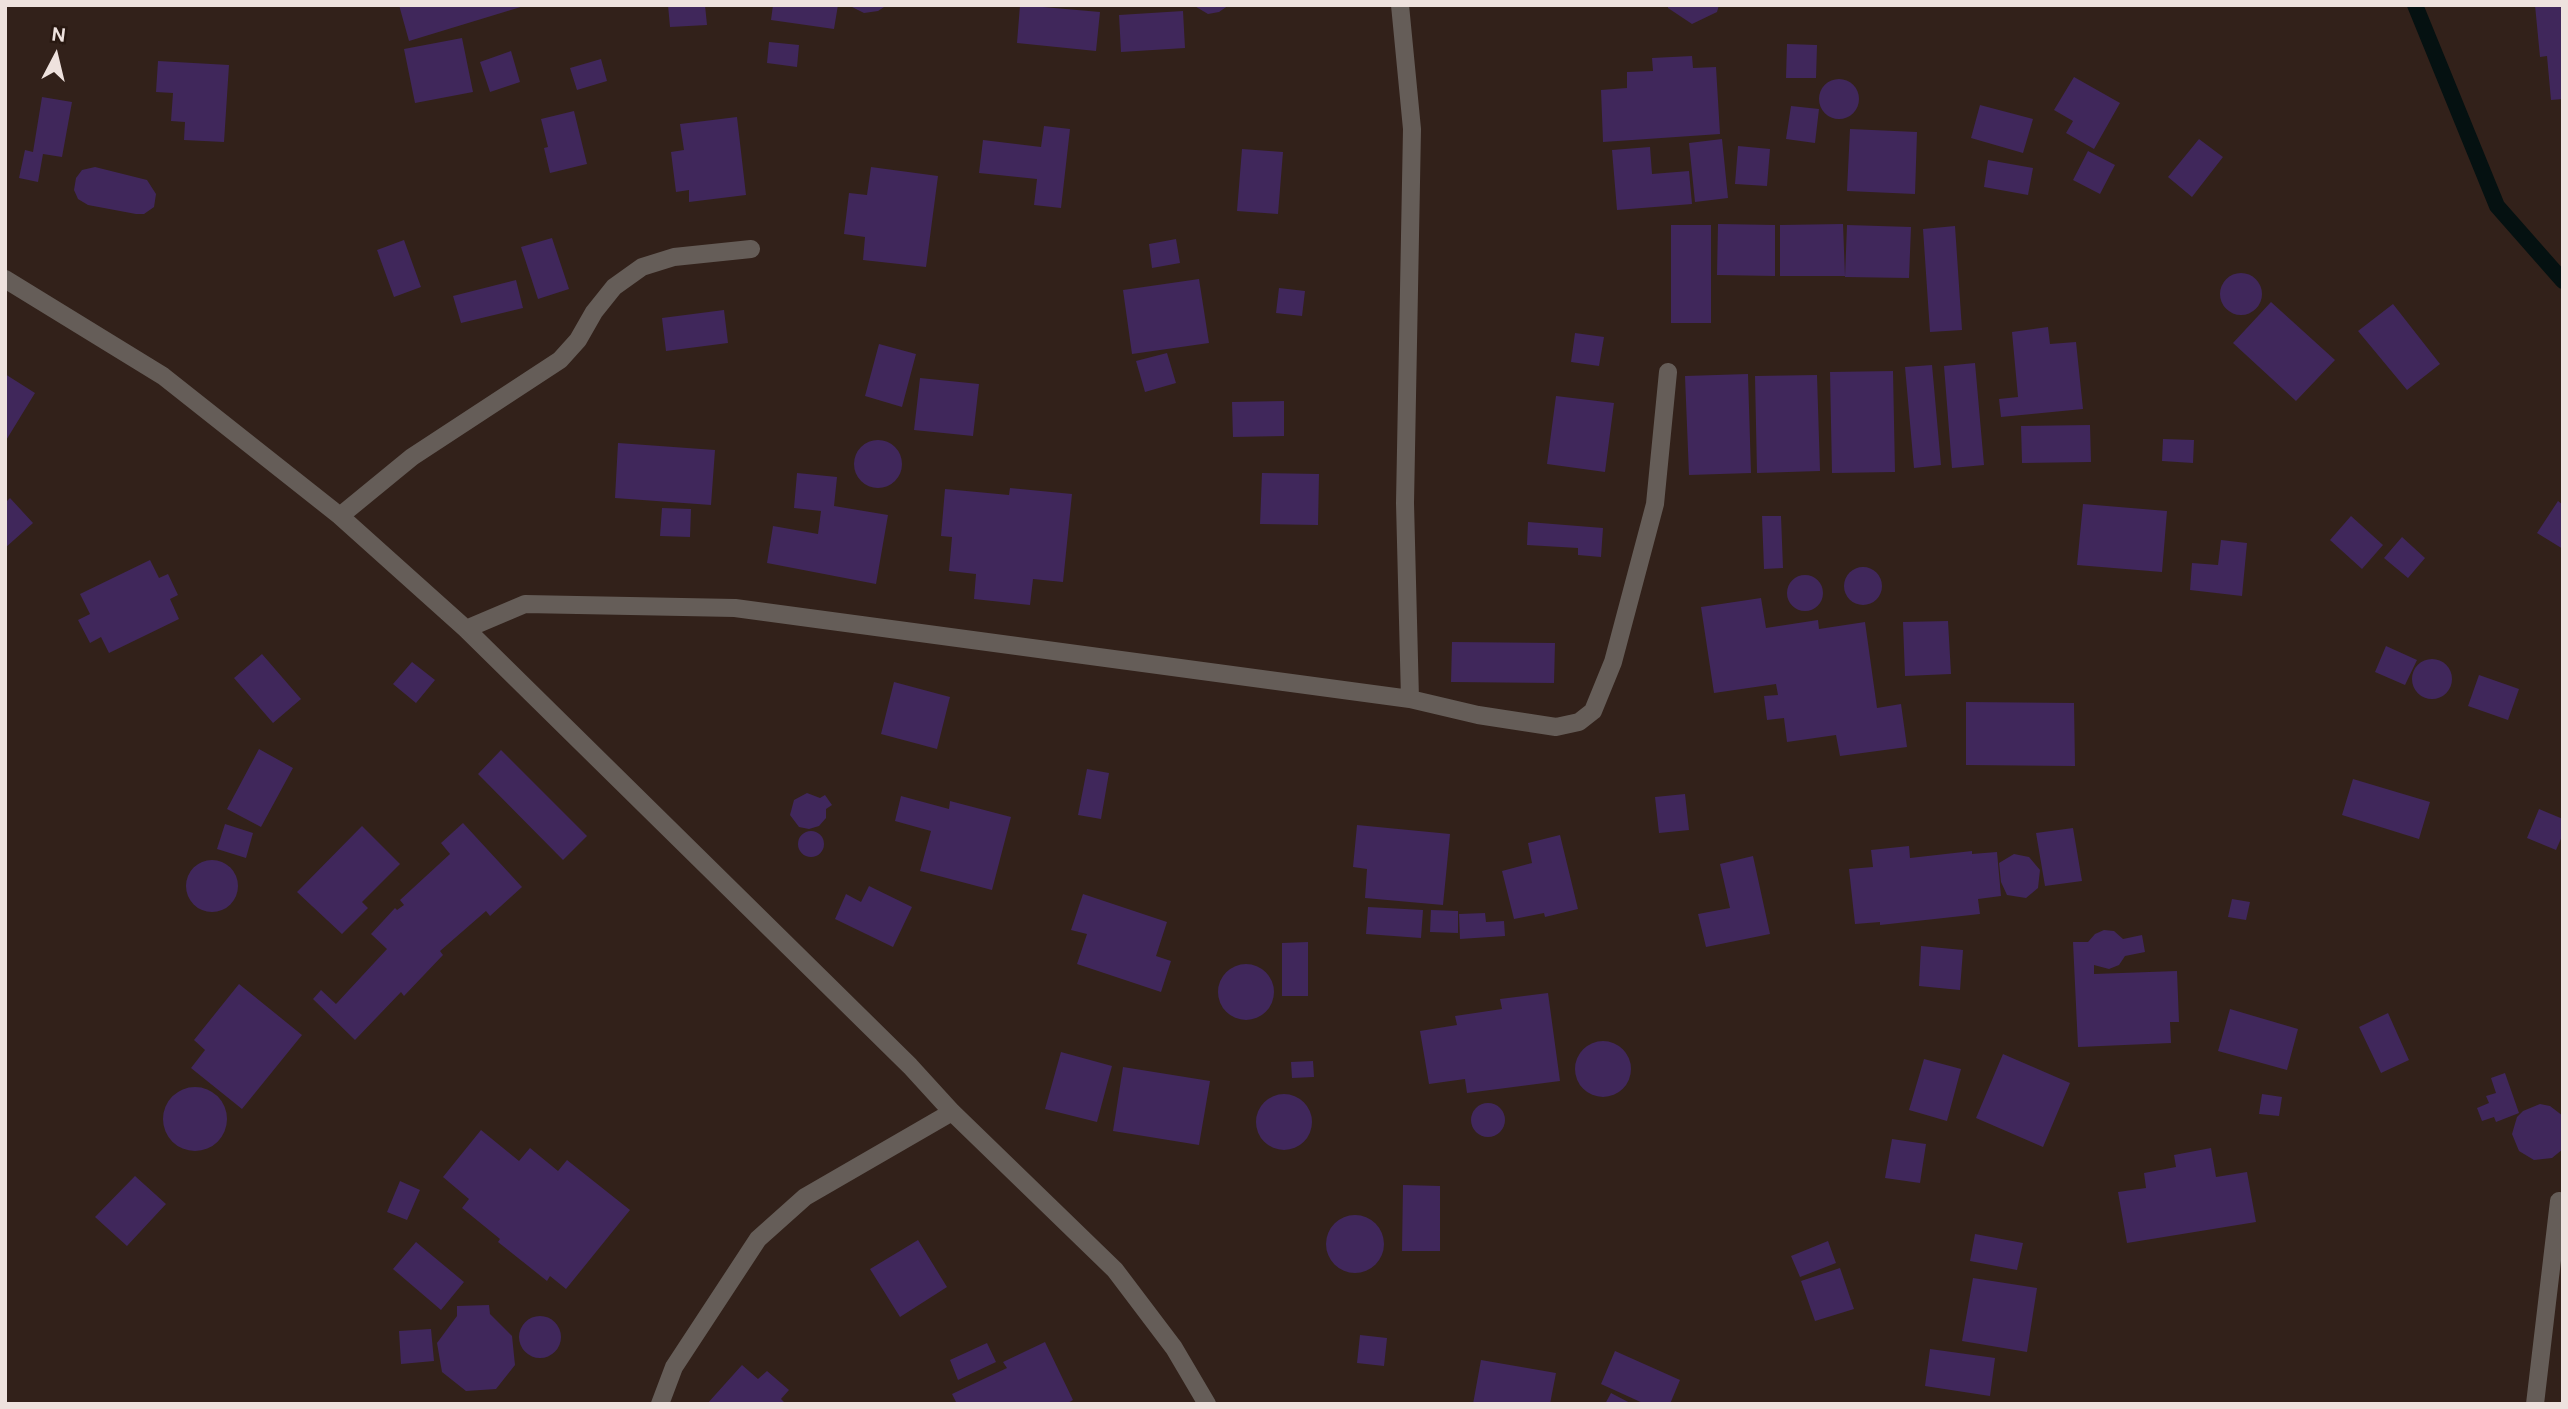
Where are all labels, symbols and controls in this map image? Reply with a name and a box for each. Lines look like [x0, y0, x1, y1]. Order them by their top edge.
north arrow [21, 21, 91, 91]
text: N [50, 21, 67, 48]

